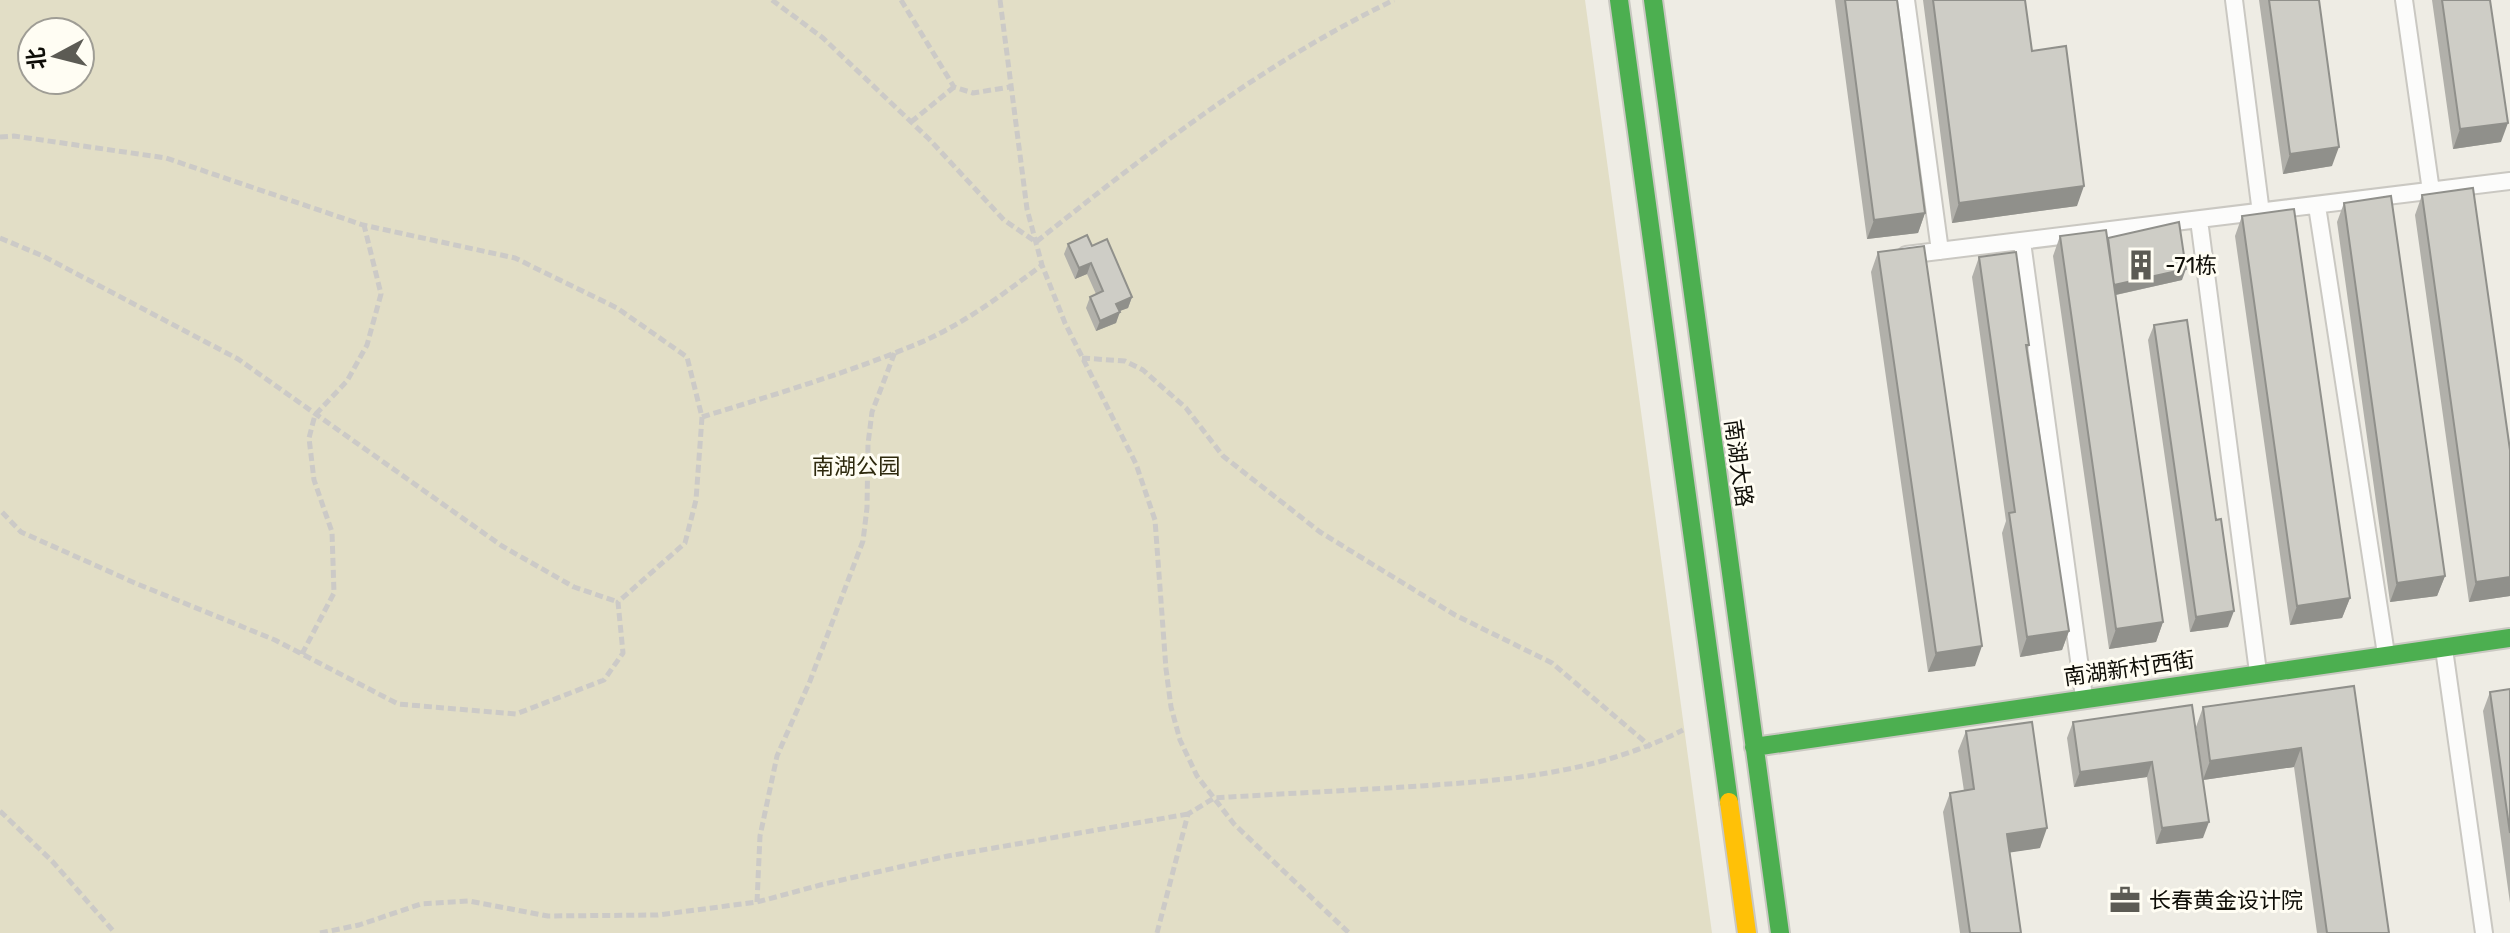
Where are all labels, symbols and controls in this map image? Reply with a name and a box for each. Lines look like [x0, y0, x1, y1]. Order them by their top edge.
north arrow [16, 16, 96, 96]
text: 北 [22, 46, 51, 71]
building icon: -71栋 [2124, 248, 2158, 282]
place label: -71栋 [2165, 252, 2217, 279]
street label: 南湖大路 [1719, 418, 1758, 509]
park label: 南湖公园 [812, 453, 900, 480]
street label: 南湖新村西街 [2062, 646, 2196, 691]
office icon: 长春黄金设计院 [2108, 883, 2142, 917]
place label: 长春黄金设计院 [2149, 887, 2303, 914]

